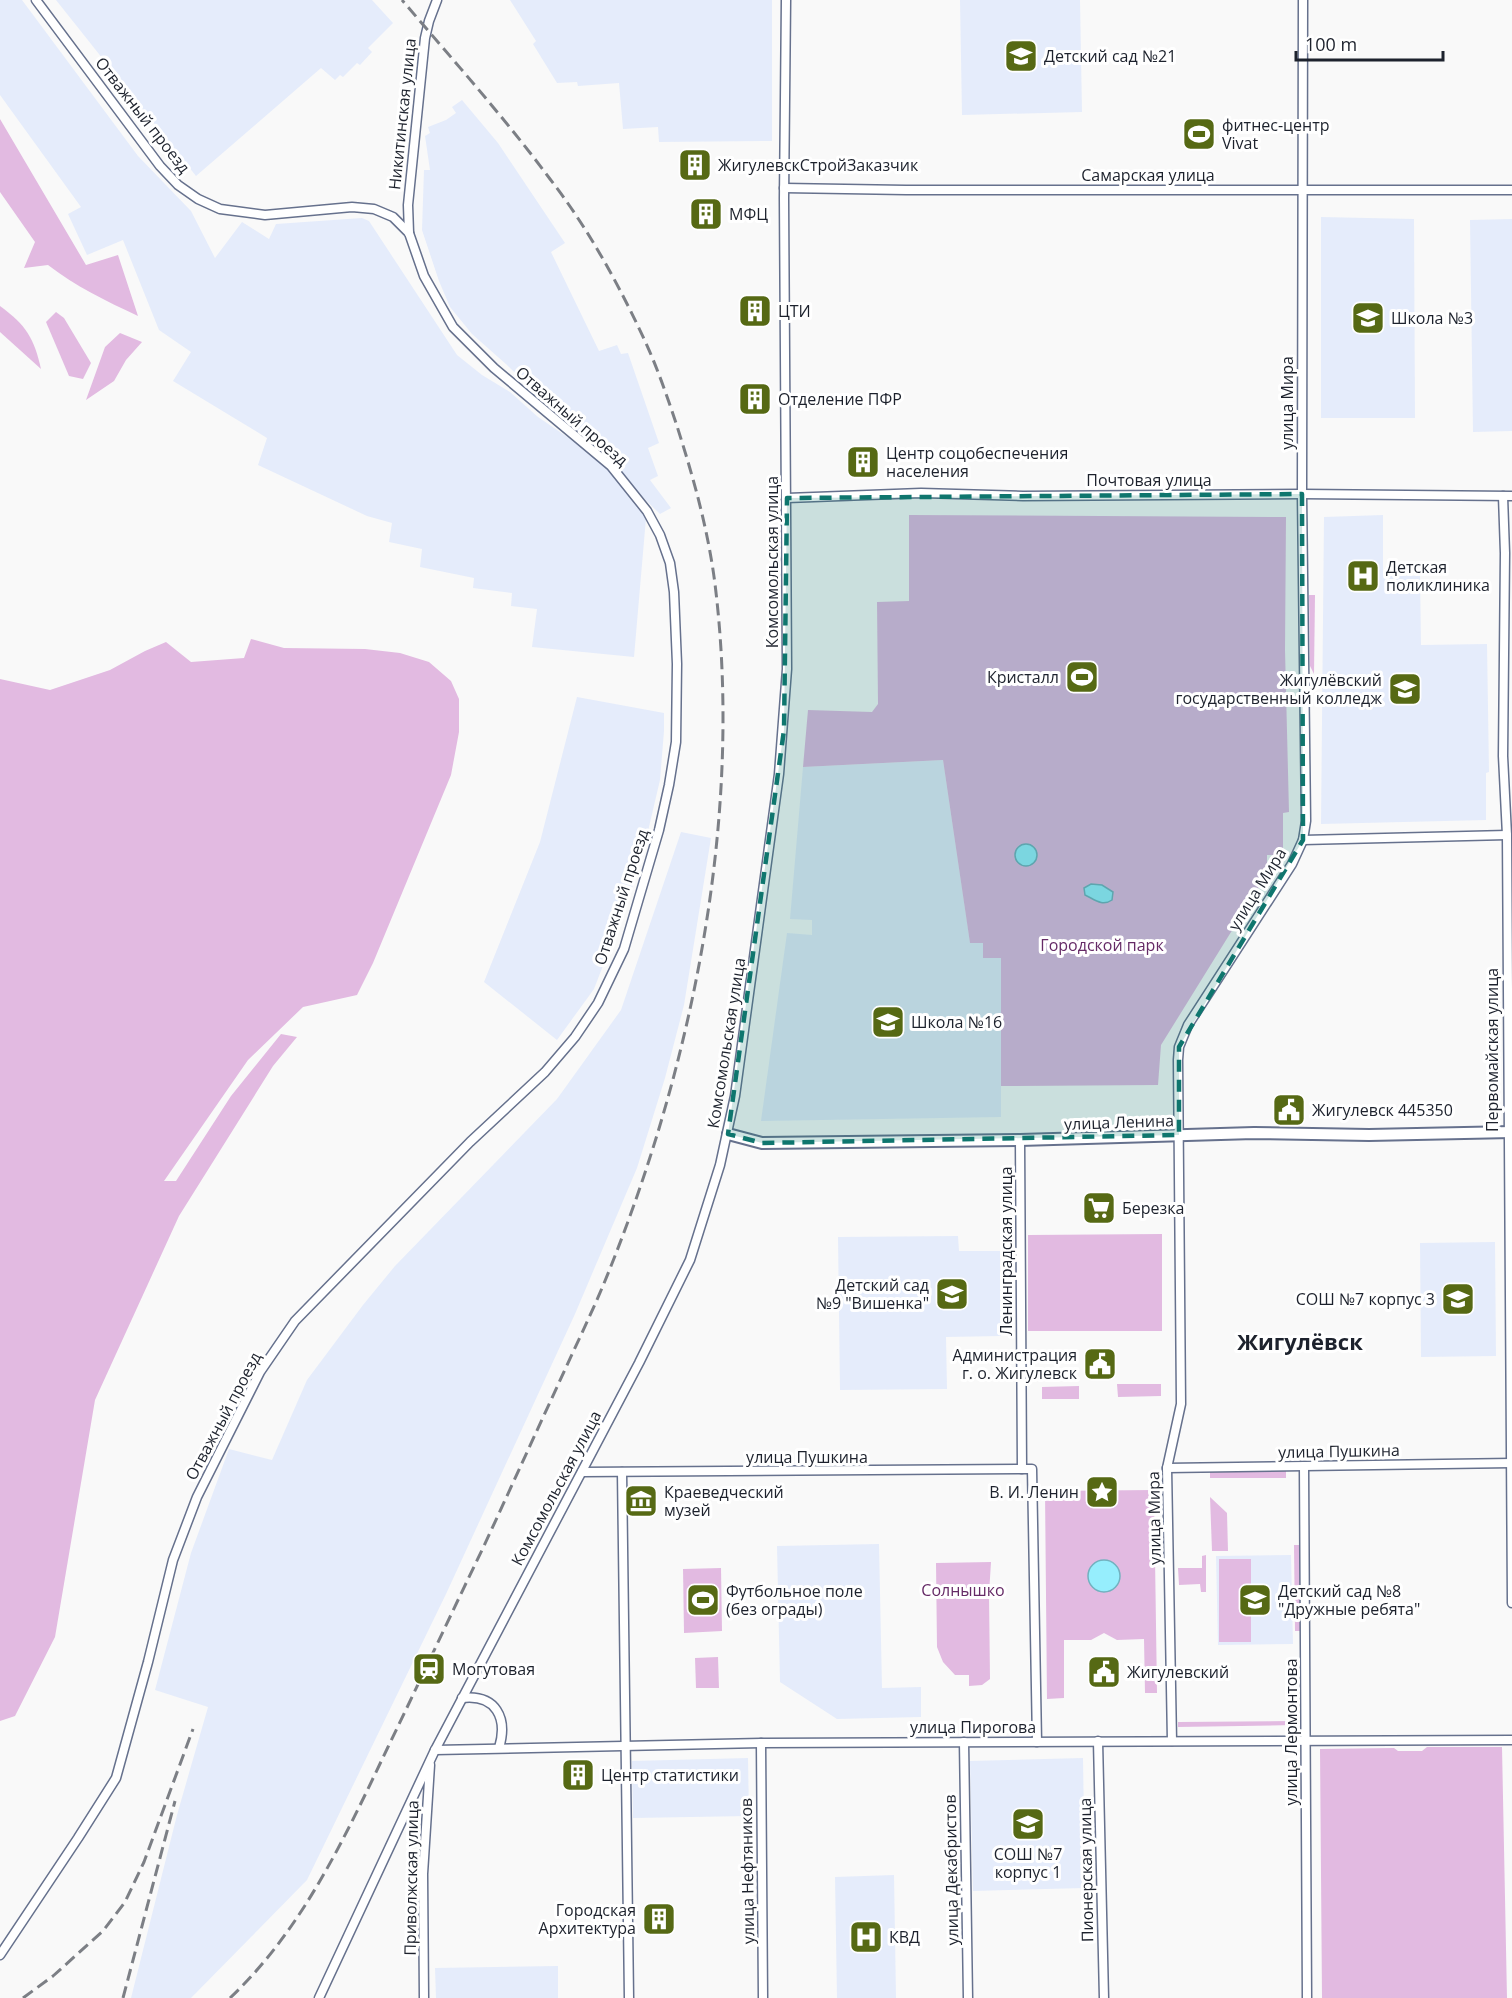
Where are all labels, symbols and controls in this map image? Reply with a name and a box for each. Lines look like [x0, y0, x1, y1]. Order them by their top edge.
scale bar [1296, 24, 1443, 62]
text: 100 m [1305, 32, 1357, 56]
street label: Никитинская улица [383, 37, 421, 191]
school or university icon: Детский сад №21 [1003, 38, 1039, 74]
place label: Детский сад №21 [1044, 45, 1176, 67]
street label: Отважный проезд [91, 52, 195, 178]
place label: фитнес-центр Vivat [1222, 114, 1330, 154]
sports icon: фитнес-центр Vivat [1181, 116, 1217, 152]
building icon: ЖигулевскСтройЗаказчик [677, 147, 713, 183]
place label: ЖигулевскСтройЗаказчик [718, 154, 919, 176]
street label: Самарская улица [1081, 164, 1215, 186]
building icon: МФЦ [688, 196, 724, 232]
place label: МФЦ [729, 203, 768, 225]
building icon: ЦТИ [737, 293, 773, 329]
place label: ЦТИ [778, 300, 811, 322]
school or university icon: Школа №3 [1350, 300, 1386, 336]
place label: Школа №3 [1391, 307, 1473, 329]
street label: улица Мира [1276, 356, 1298, 450]
street label: Отважный проезд [511, 361, 633, 471]
building icon: Отделение ПФР [737, 381, 773, 417]
place label: Отделение ПФР [778, 388, 902, 410]
place label: Центр соцобеспечения населения [886, 442, 1068, 482]
building icon: Центр соцобеспечения населения [845, 444, 881, 480]
street label: Почтовая улица [1086, 469, 1212, 491]
street label: Комсомольская улица [761, 476, 783, 648]
place label: Детская поликлиника [1386, 556, 1490, 596]
hospital icon: Детская поликлиника [1345, 558, 1381, 594]
sports icon: Кристалл [1064, 659, 1100, 695]
place label: Кристалл [987, 666, 1059, 688]
place label: Жигулёвский государственный колледж [1176, 669, 1382, 709]
school or university icon: Жигулёвский государственный колледж [1387, 671, 1423, 707]
street label: Отважный проезд [589, 826, 653, 968]
street label: улица Мира [1223, 843, 1291, 935]
park label: Городской парк [1040, 934, 1164, 956]
street label: Комсомольская улица [702, 956, 750, 1130]
street label: Первомайская улица [1481, 968, 1503, 1132]
school or university icon: Школа №16 [870, 1004, 906, 1040]
place label: Школа №16 [911, 1011, 1002, 1033]
public building icon: Жигулевск 445350 [1271, 1092, 1307, 1128]
place label: Жигулевск 445350 [1312, 1099, 1453, 1121]
street label: улица Ленина [1064, 1109, 1174, 1135]
street label: Ленинградская улица [995, 1166, 1017, 1336]
supermarket icon: Березка [1081, 1190, 1117, 1226]
place label: Березка [1122, 1197, 1184, 1219]
place label: Детский сад №9 "Вишенка" [816, 1274, 929, 1314]
school or university icon: Детский сад №9 "Вишенка" [934, 1276, 970, 1312]
school or university icon: СОШ №7 корпус 3 [1440, 1281, 1476, 1317]
place label: СОШ №7 корпус 3 [1296, 1288, 1435, 1310]
district label: Жигулёвск [1237, 1326, 1363, 1356]
place label: Администрация г. о. Жигулевск [953, 1344, 1078, 1384]
public building icon: Администрация г. о. Жигулевск [1082, 1346, 1118, 1382]
street label: Отважный проезд [180, 1348, 266, 1484]
street label: Комсомольская улица [506, 1407, 606, 1569]
street label: улица Пушкина [1278, 1439, 1400, 1463]
street label: улица Пушкина [746, 1446, 868, 1468]
street label: улица Мира [1142, 1471, 1166, 1565]
place icon: В. И. Ленин [1084, 1474, 1120, 1510]
place label: Краеведческий музей [664, 1481, 784, 1521]
place label: В. И. Ленин [989, 1481, 1079, 1503]
museum icon: Краеведческий музей [623, 1483, 659, 1519]
park label: Солнышко [921, 1579, 1005, 1601]
place label: Футбольное поле (без ограды) [726, 1580, 863, 1620]
place label: Детский сад №8 "Дружные ребята" [1278, 1580, 1420, 1620]
sports icon: Футбольное поле (без ограды) [685, 1582, 721, 1618]
school or university icon: Детский сад №8 "Дружные ребята" [1237, 1582, 1273, 1618]
station icon: Могутовая [411, 1651, 447, 1687]
public building icon: Жигулевский [1086, 1654, 1122, 1690]
place label: Могутовая [452, 1658, 535, 1680]
street label: улица Лермонтова [1280, 1658, 1302, 1806]
place label: Жигулевский [1127, 1661, 1229, 1683]
street label: улица Пирогова [910, 1716, 1036, 1738]
building icon: Центр статистики [560, 1757, 596, 1793]
place label: Центр статистики [601, 1764, 739, 1786]
street label: улица Декабристов [939, 1794, 963, 1946]
street label: улица Нефтяников [735, 1798, 759, 1944]
street label: Пионерская улица [1074, 1798, 1098, 1942]
street label: Приволжская улица [399, 1800, 423, 1956]
school or university icon: СОШ №7 корпус 1 [1010, 1806, 1046, 1842]
place label: СОШ №7 корпус 1 [994, 1843, 1062, 1883]
place label: Городская Архитектура [539, 1899, 636, 1939]
building icon: Городская Архитектура [641, 1901, 677, 1937]
hospital icon: КВД [848, 1919, 884, 1955]
place label: КВД [889, 1926, 920, 1948]

